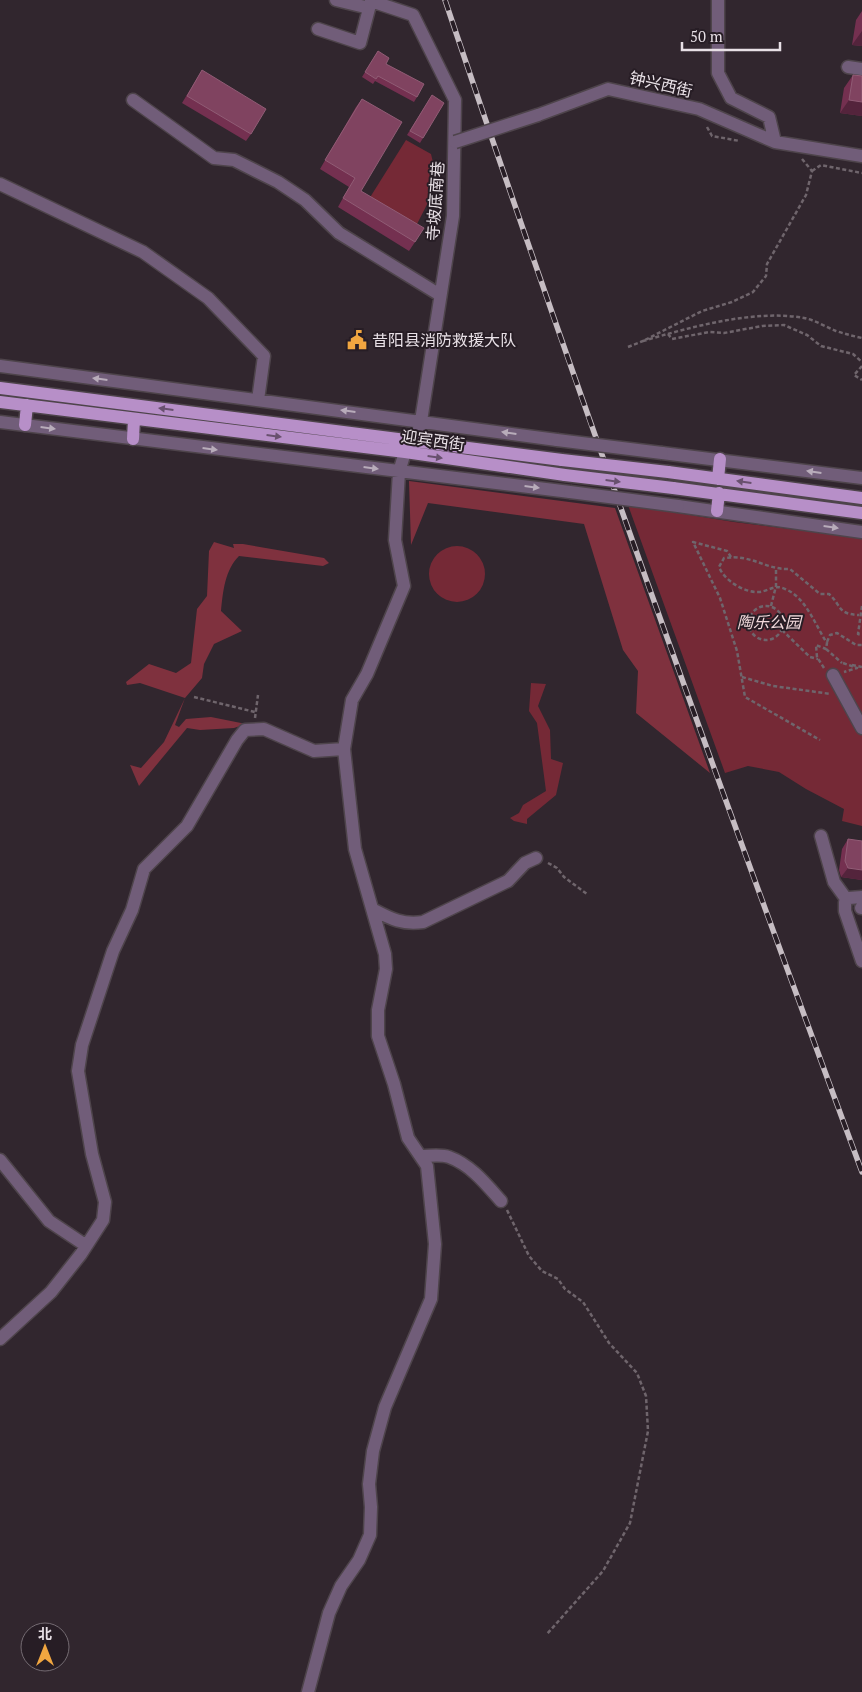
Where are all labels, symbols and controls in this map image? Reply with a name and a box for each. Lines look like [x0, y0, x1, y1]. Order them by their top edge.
scale bar [682, 20, 780, 52]
text: 50 m [690, 26, 723, 46]
street label: 钟兴西街 [627, 66, 695, 102]
street label: 寺坡底南巷 [421, 160, 449, 242]
public building icon: 昔阳县消防救援大队 [346, 329, 368, 351]
place label: 昔阳县消防救援大队 [372, 329, 516, 351]
one-way arrow [91, 375, 107, 383]
one-way arrow [158, 405, 174, 413]
one-way arrow [339, 407, 355, 415]
one-way arrow [41, 424, 57, 432]
street label: 迎宾西街 [400, 425, 466, 455]
one-way arrow [500, 429, 516, 437]
one-way arrow [266, 432, 282, 440]
one-way arrow [202, 445, 218, 453]
one-way arrow [428, 453, 444, 461]
one-way arrow [363, 464, 379, 472]
one-way arrow [805, 468, 821, 476]
one-way arrow [606, 477, 622, 485]
one-way arrow [736, 478, 752, 486]
one-way arrow [525, 483, 541, 491]
one-way arrow [823, 523, 839, 531]
park label: 陶乐公园 [737, 611, 803, 633]
north arrow [20, 1622, 70, 1672]
text: 北 [38, 1624, 52, 1643]

